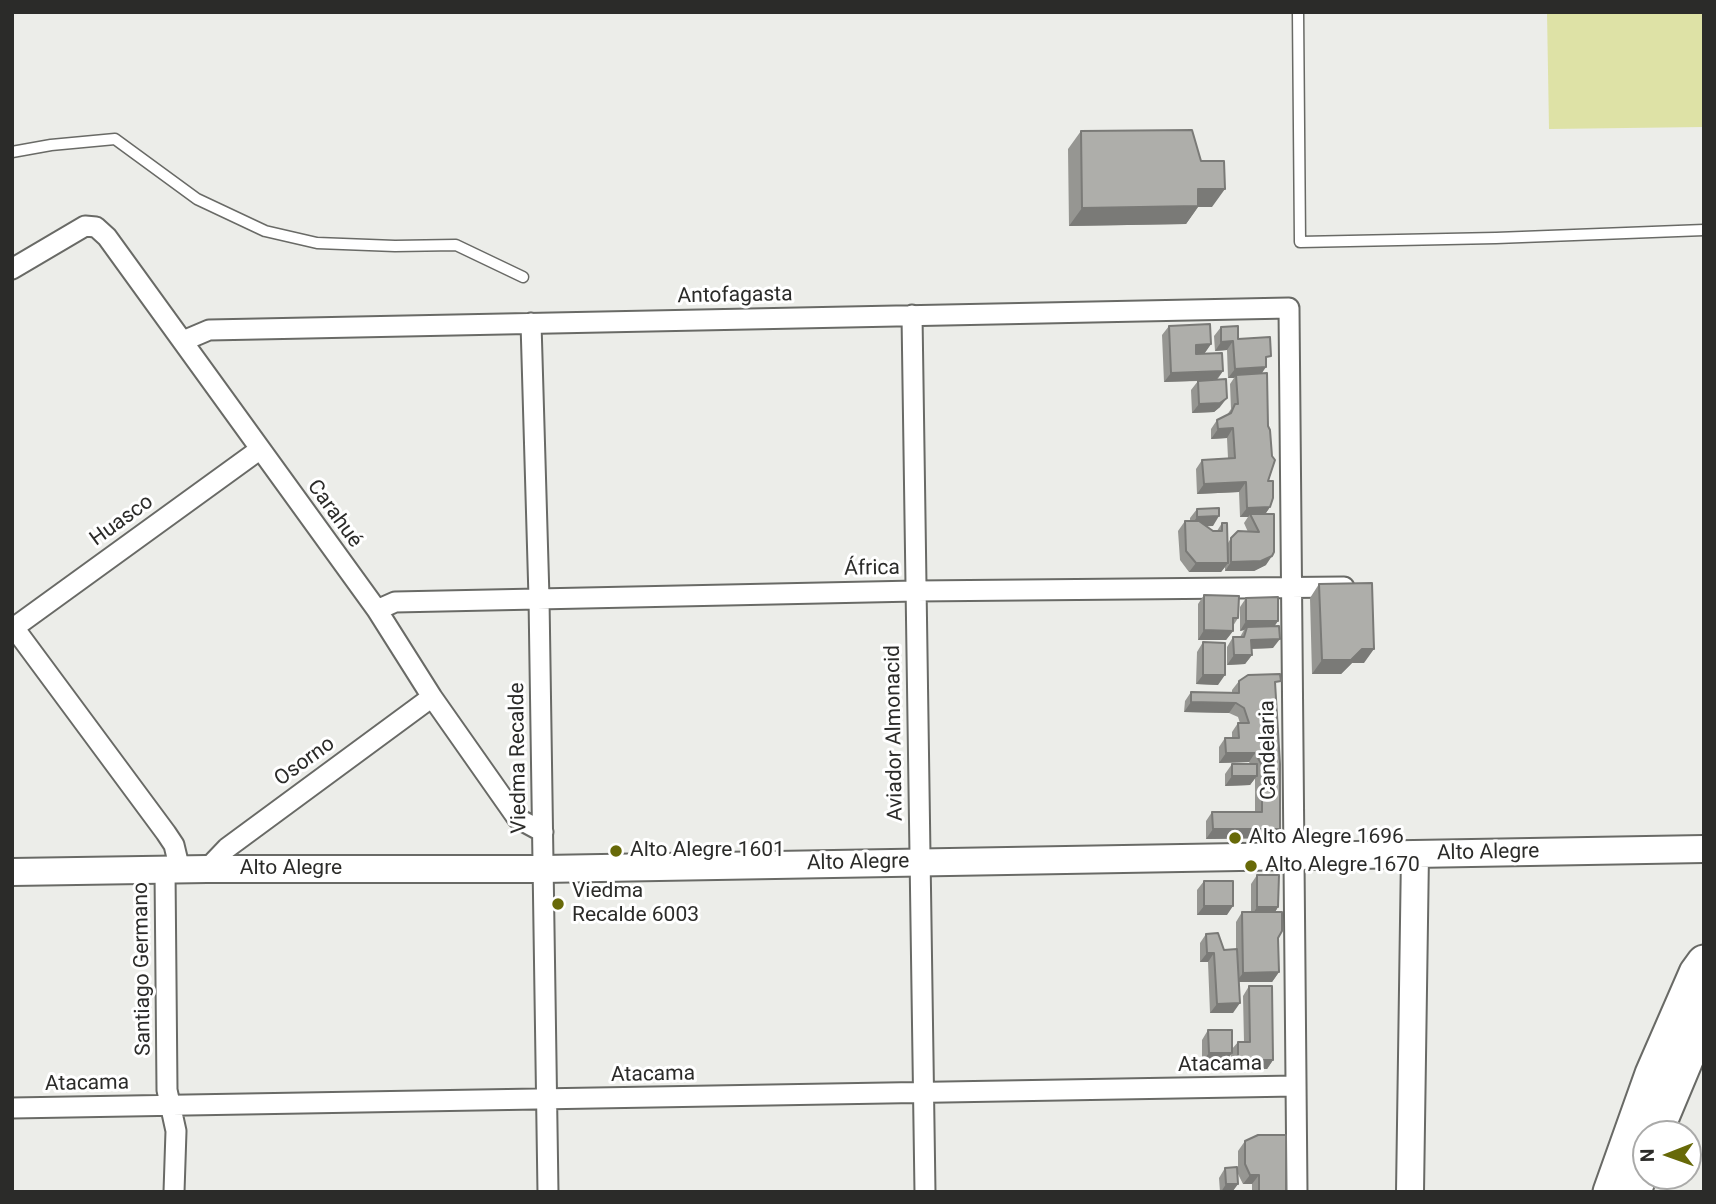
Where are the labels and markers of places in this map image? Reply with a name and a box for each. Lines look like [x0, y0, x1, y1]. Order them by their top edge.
place label: Alto Alegre 1696 [1249, 825, 1404, 851]
marker: Alto Alegre 1696 [1227, 830, 1243, 846]
place label: Alto Alegre 1601 [630, 838, 785, 864]
marker: Alto Alegre 1601 [608, 843, 624, 859]
place label: Alto Alegre 1670 [1265, 853, 1420, 879]
marker: Alto Alegre 1670 [1243, 858, 1259, 874]
place label: Viedma Recalde 6003 [572, 879, 699, 929]
marker: Viedma Recalde 6003 [550, 896, 566, 912]

